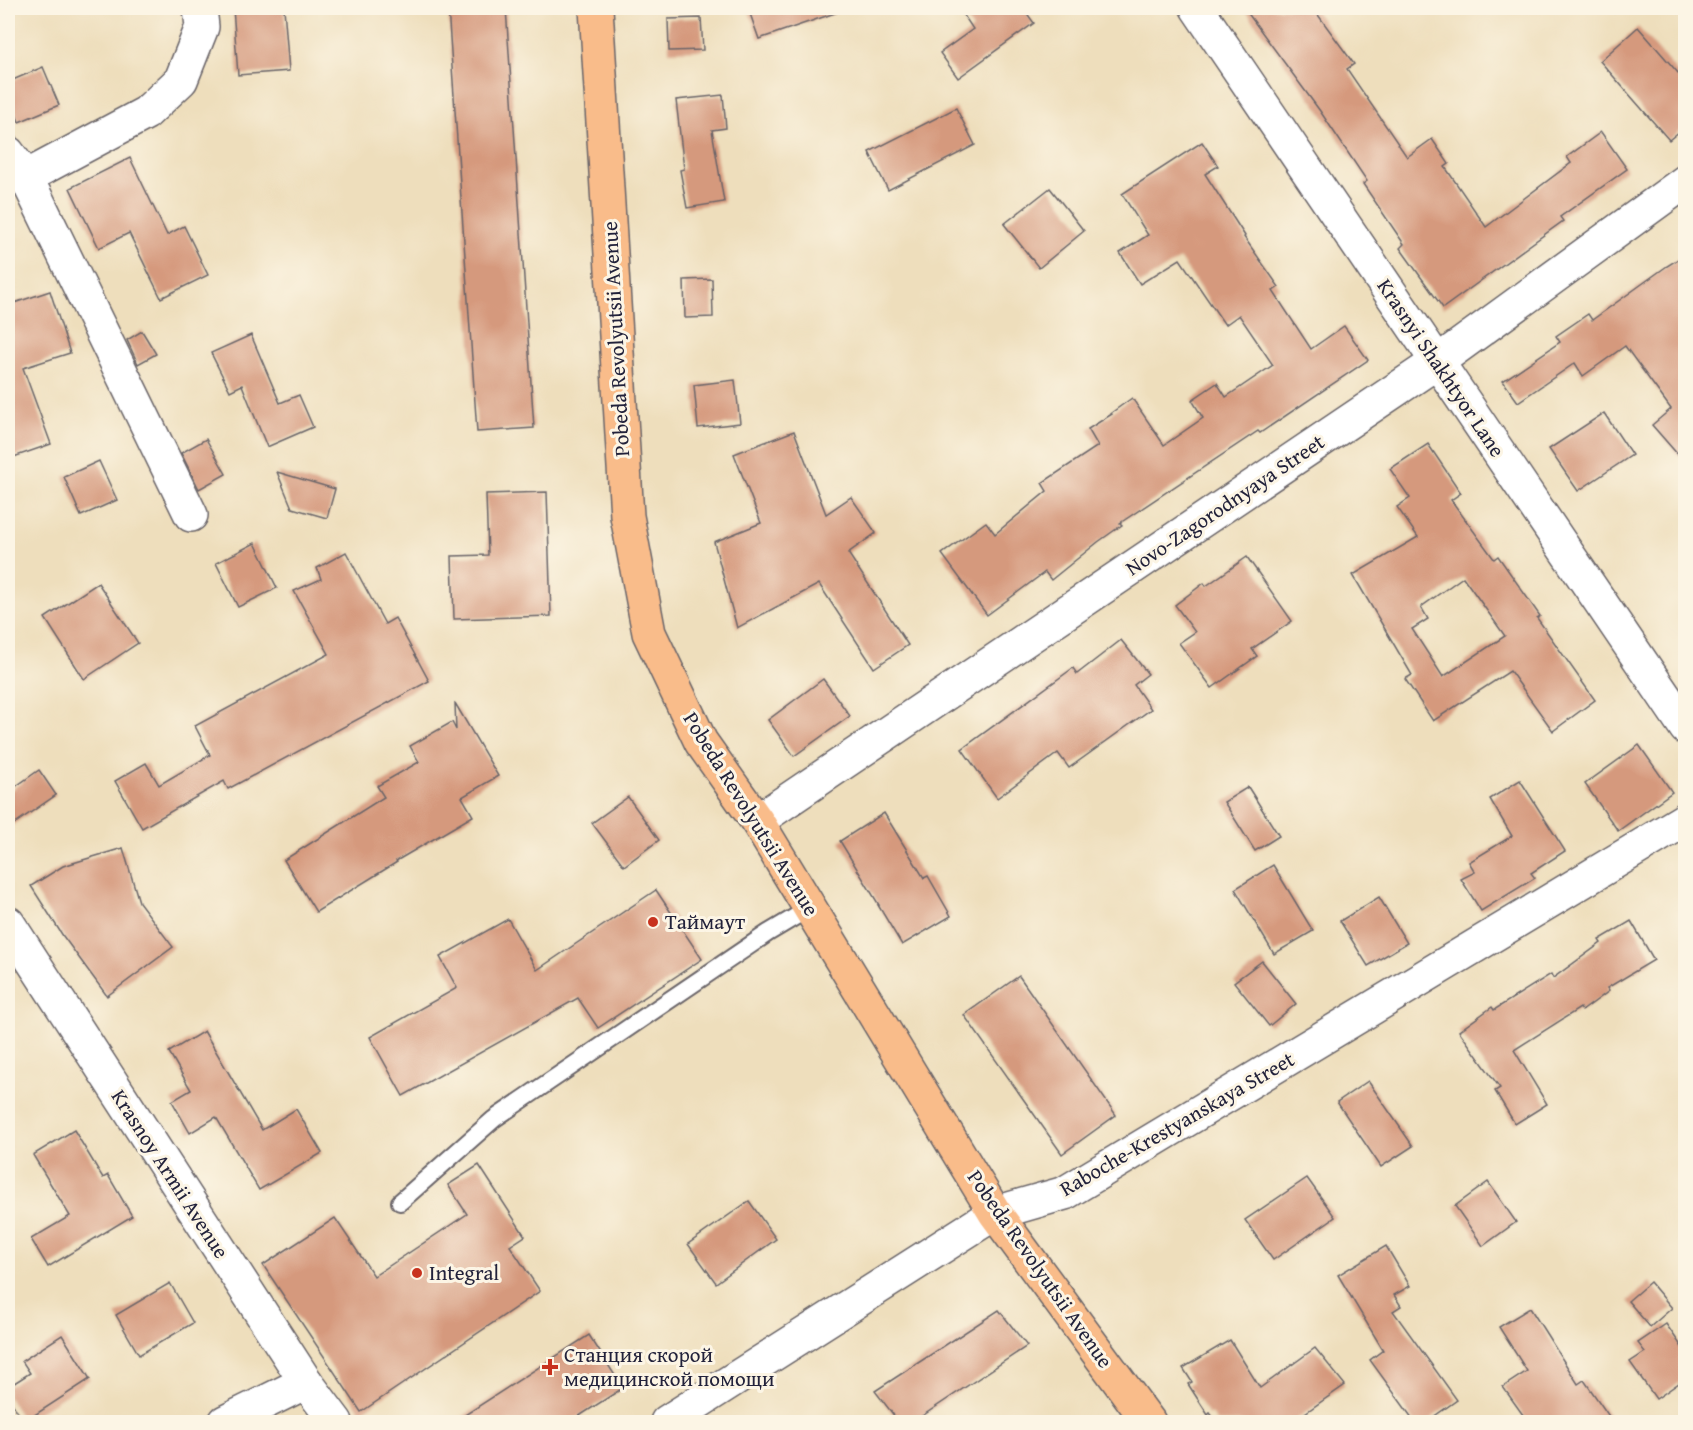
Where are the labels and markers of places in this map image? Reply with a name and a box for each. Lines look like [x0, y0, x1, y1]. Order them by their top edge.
place label: Таймаут [665, 906, 745, 937]
marker: Таймаут [646, 915, 660, 929]
place label: Integral [429, 1257, 499, 1288]
marker: Integral [410, 1266, 424, 1280]
place label: Станция скорой медицинской помощи [564, 1339, 774, 1394]
marker: Станция скорой медицинской помощи [541, 1358, 559, 1376]

